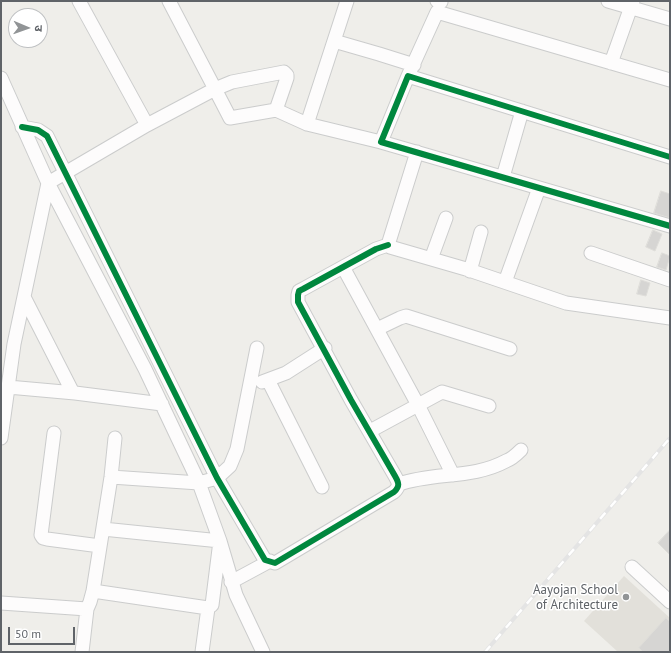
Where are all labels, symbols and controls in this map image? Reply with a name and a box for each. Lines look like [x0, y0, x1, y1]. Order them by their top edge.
north arrow [8, 8, 48, 48]
text: उ [32, 25, 46, 32]
place label: Aayojan School of Architecture [533, 582, 618, 613]
marker: Aayojan School of Architecture [621, 592, 631, 602]
scale bar [10, 619, 77, 645]
text: 50 m [15, 626, 41, 641]

